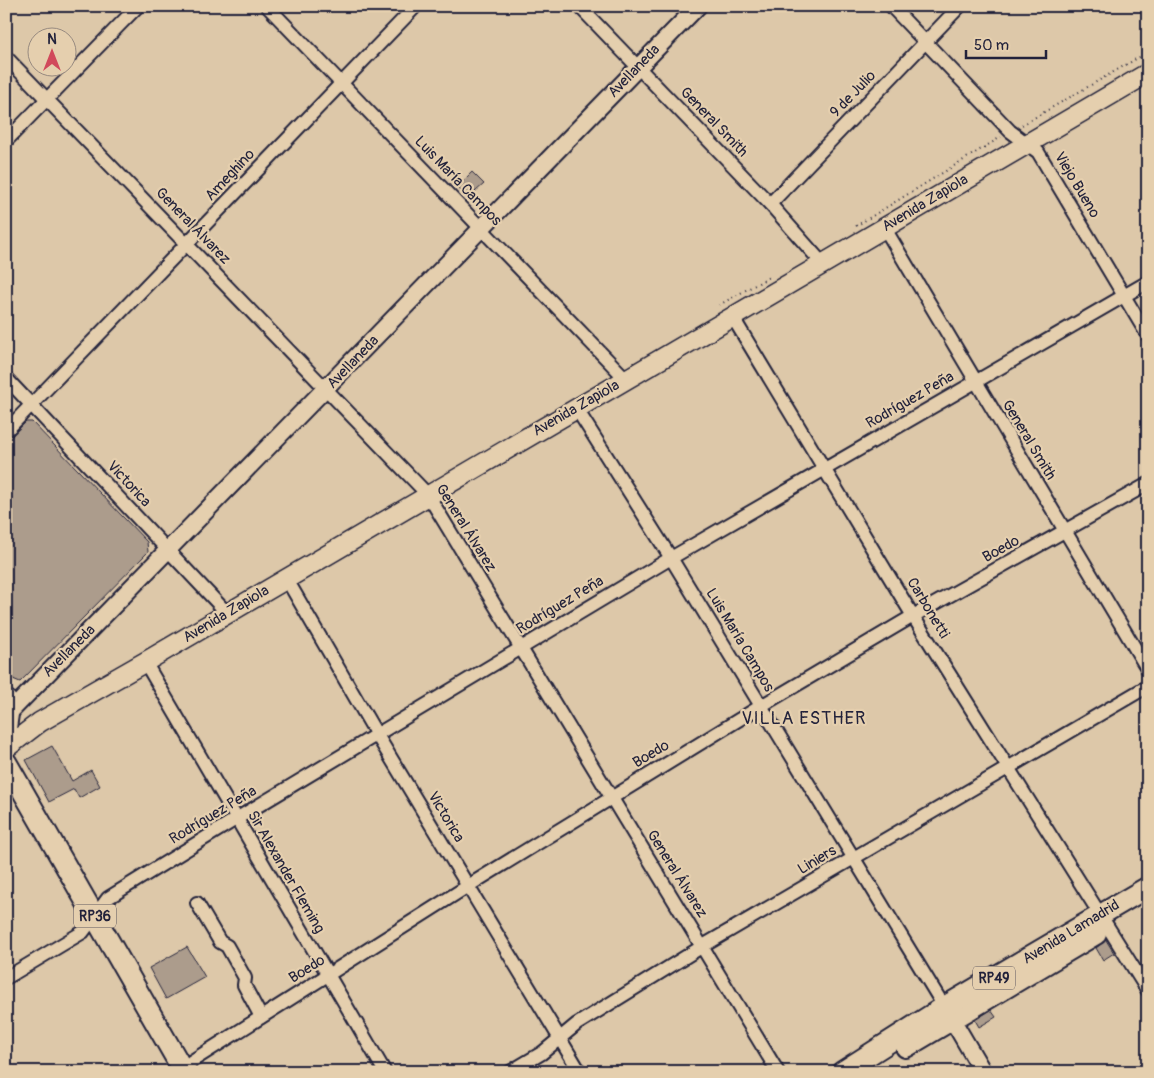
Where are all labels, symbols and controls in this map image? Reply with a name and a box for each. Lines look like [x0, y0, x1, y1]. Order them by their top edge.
north arrow [28, 28, 78, 78]
scale bar [966, 28, 1046, 60]
text: N [47, 31, 57, 48]
text: 50 m [974, 36, 1009, 55]
street label: Avellaneda [604, 40, 664, 102]
street label: 9 de Julio [826, 66, 880, 122]
street label: General Smith [676, 83, 752, 161]
street label: Luis María Campos [410, 132, 506, 230]
street label: Ameghino [201, 145, 259, 205]
street label: Viejo Bueno [1050, 148, 1104, 222]
street label: Avenida Zapiola [879, 170, 971, 236]
street label: General Álvarez [152, 184, 235, 269]
street label: Avellaneda [323, 331, 383, 393]
street label: Rodríguez Peña [863, 367, 957, 433]
street label: Avenida Zapiola [529, 376, 623, 440]
street label: General Smith [998, 397, 1060, 483]
street label: Victorica [103, 457, 155, 511]
street label: General Álvarez [432, 481, 501, 575]
street label: Boedo [979, 531, 1023, 567]
street label: Rodríguez Peña [513, 571, 607, 639]
street label: Carbonetti [902, 574, 954, 642]
street label: Avenida Zapiola [180, 581, 272, 647]
street label: Luis María Campos [702, 585, 779, 696]
street label: Avellaneda [39, 621, 99, 681]
district label: VILLA ESTHER [742, 707, 866, 730]
street label: Boedo [629, 736, 673, 772]
street label: Rodríguez Peña [166, 781, 260, 849]
street label: Victorica [423, 788, 469, 846]
street label: Sir Alexander Fleming [243, 807, 329, 937]
street label: General Álvarez [643, 827, 712, 921]
street label: Liniers [794, 841, 840, 879]
street label: Avenida Lamadrid [1019, 896, 1123, 968]
road number: RP36 [74, 904, 116, 928]
street label: Boedo [285, 951, 329, 987]
road number: RP49 [973, 966, 1015, 990]

